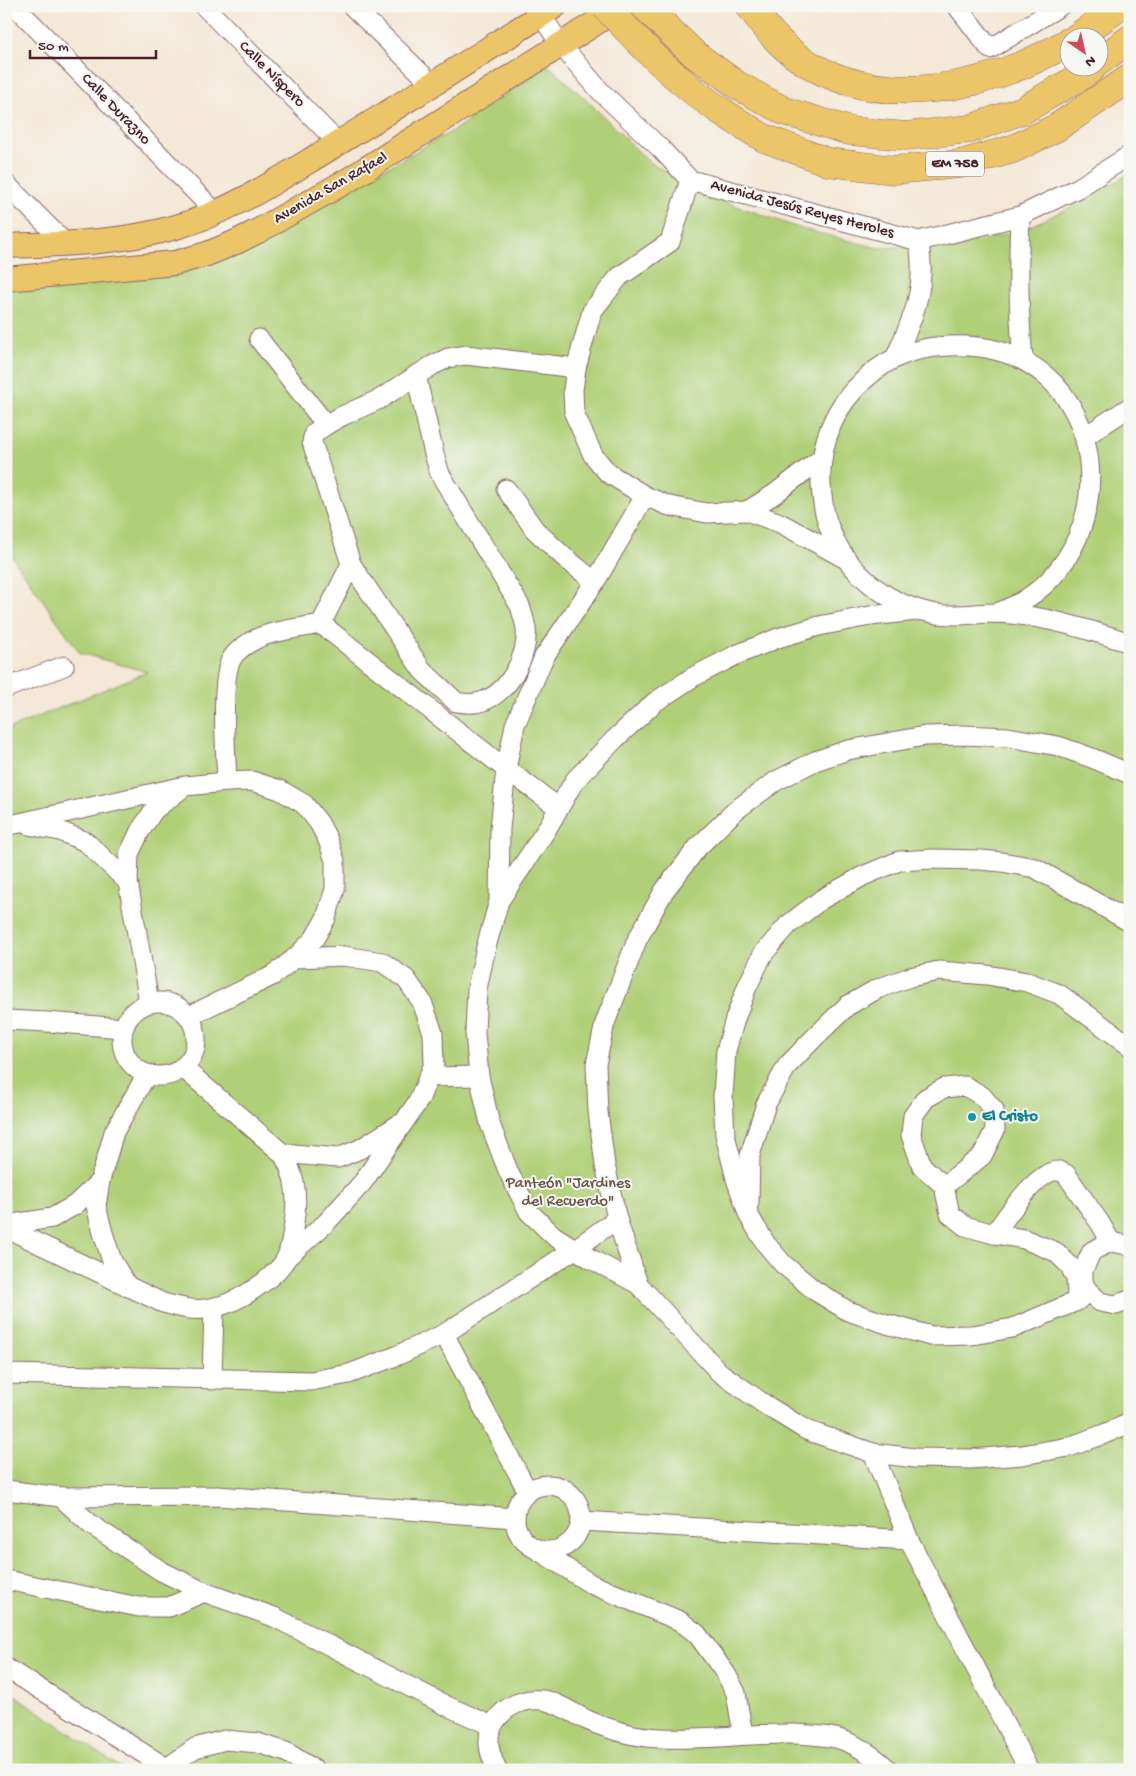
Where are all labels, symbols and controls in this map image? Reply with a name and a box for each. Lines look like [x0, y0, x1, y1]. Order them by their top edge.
scale bar [30, 28, 156, 60]
north arrow [1058, 28, 1108, 78]
text: 50 m [38, 38, 69, 56]
street label: Calle Níspero [234, 38, 308, 112]
text: N [1081, 51, 1098, 70]
street label: Calle Durazno [76, 70, 154, 150]
street label: Avenida San Rafael [271, 149, 391, 229]
road number: EM 758 [926, 152, 984, 176]
street label: Avenida Jesús Reyes Heroles [708, 176, 897, 244]
place label: El Cristo [982, 1108, 1039, 1127]
marker: El Cristo [966, 1111, 978, 1123]
park label: Panteón "Jardines del Recuerdo" [505, 1175, 631, 1212]

